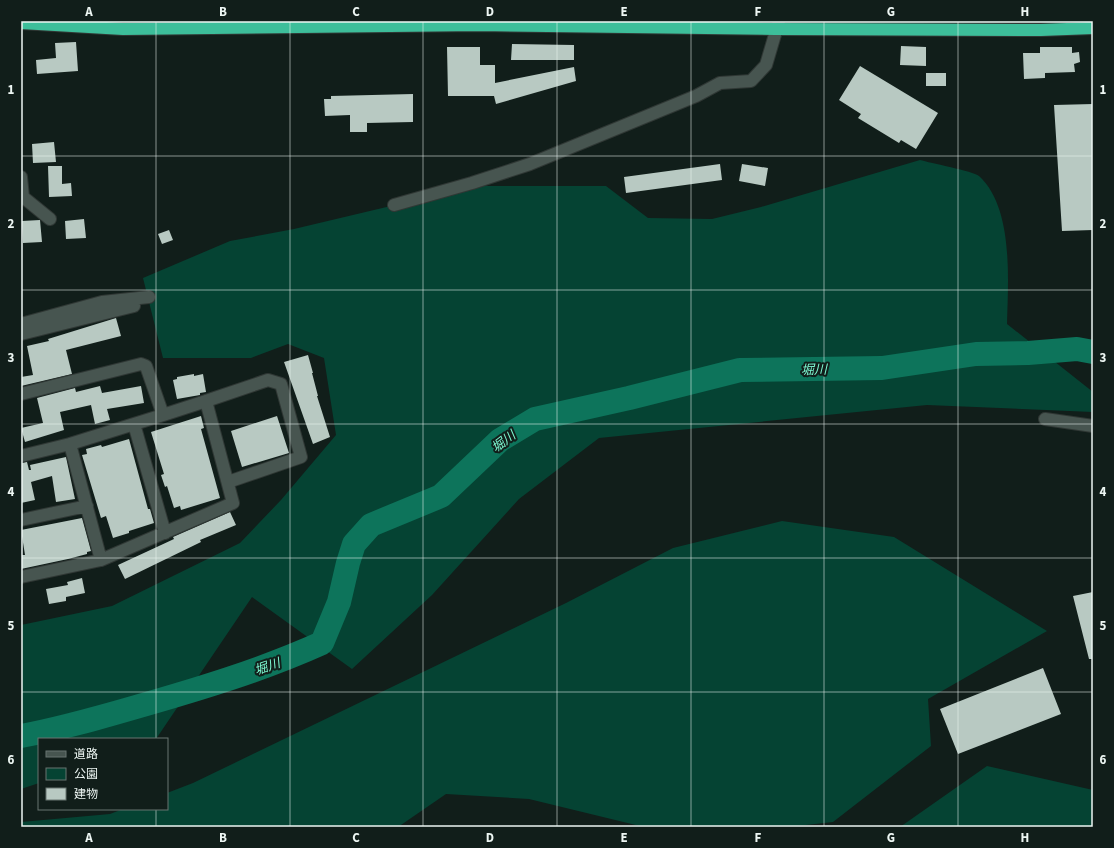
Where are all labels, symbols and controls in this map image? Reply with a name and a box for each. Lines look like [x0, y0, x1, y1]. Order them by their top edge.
text: A [84, 3, 93, 21]
text: B [219, 3, 227, 21]
text: C [352, 3, 360, 21]
text: D [486, 3, 494, 21]
text: E [620, 3, 628, 21]
text: F [755, 3, 762, 21]
text: G [887, 3, 895, 21]
text: H [1021, 3, 1029, 21]
text: 1 [8, 81, 15, 99]
text: 1 [1100, 81, 1107, 99]
text: 2 [8, 215, 15, 233]
text: 2 [1100, 215, 1107, 233]
text: 3 [8, 349, 15, 367]
text: 3 [1100, 349, 1107, 367]
water label: 堀川 [801, 361, 829, 379]
water label: 堀川 [488, 426, 521, 457]
text: 4 [8, 483, 15, 501]
text: 4 [1100, 483, 1107, 501]
text: 5 [8, 617, 15, 635]
text: 5 [1100, 617, 1107, 635]
water label: 堀川 [252, 654, 284, 680]
legend [38, 738, 168, 810]
text: 道路 [74, 746, 98, 763]
text: 6 [8, 751, 15, 769]
text: 6 [1100, 751, 1107, 769]
text: 公園 [74, 766, 98, 783]
text: 建物 [74, 786, 98, 803]
text: A [84, 829, 93, 847]
text: B [219, 829, 227, 847]
text: C [352, 829, 360, 847]
text: D [486, 829, 494, 847]
text: E [620, 829, 628, 847]
text: F [755, 829, 762, 847]
text: G [887, 829, 895, 847]
text: H [1021, 829, 1029, 847]

